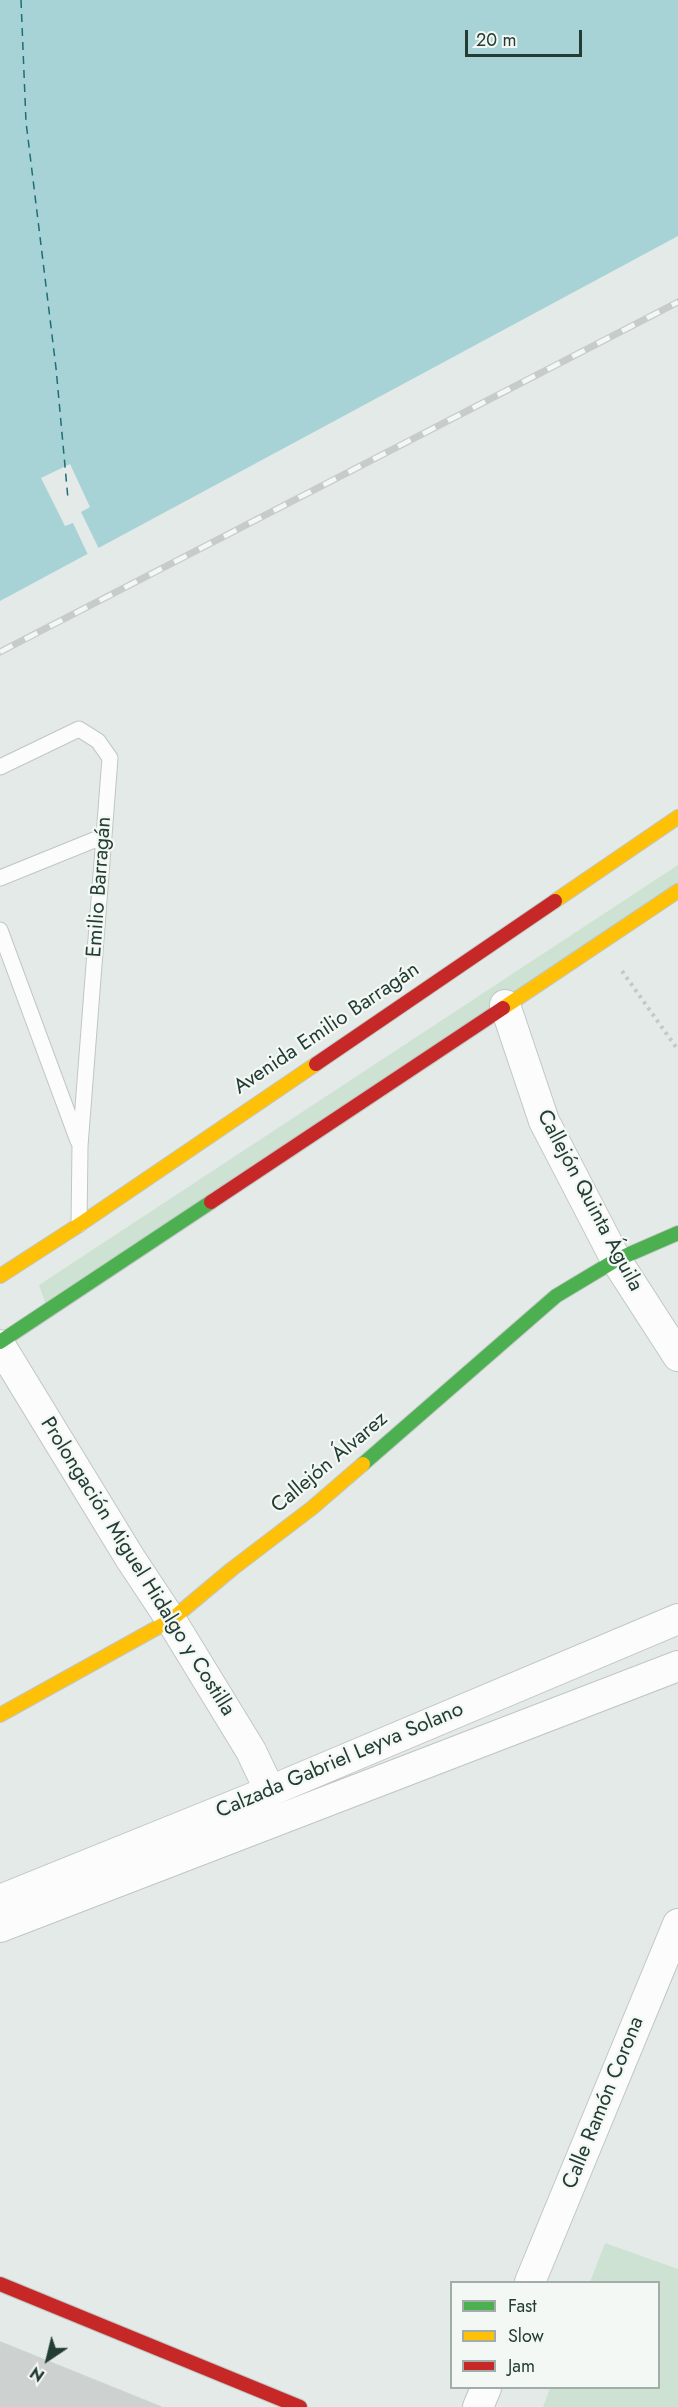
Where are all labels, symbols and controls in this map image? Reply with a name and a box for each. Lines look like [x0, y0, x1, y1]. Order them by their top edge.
scale bar [468, 18, 585, 56]
text: 20 m [476, 27, 516, 53]
street label: Emilio Barragán [83, 816, 117, 958]
street label: Avenida Emilio Barragán [229, 958, 425, 1100]
street label: Callejón Quinta Águila [531, 1106, 647, 1296]
street label: Callejón Álvarez [267, 1407, 393, 1519]
street label: Prolongación Miguel Hidalgo y Costilla [34, 1413, 240, 1721]
street label: Calzada Gabriel Leyva Solano [213, 1697, 467, 1825]
street label: Calle Ramón Corona [558, 2013, 650, 2193]
legend [450, 2281, 660, 2389]
text: Fast [508, 2293, 537, 2319]
text: Slow [508, 2323, 544, 2349]
north arrow [18, 2329, 78, 2389]
text: Jam [508, 2353, 535, 2379]
text: N [26, 2361, 49, 2387]

